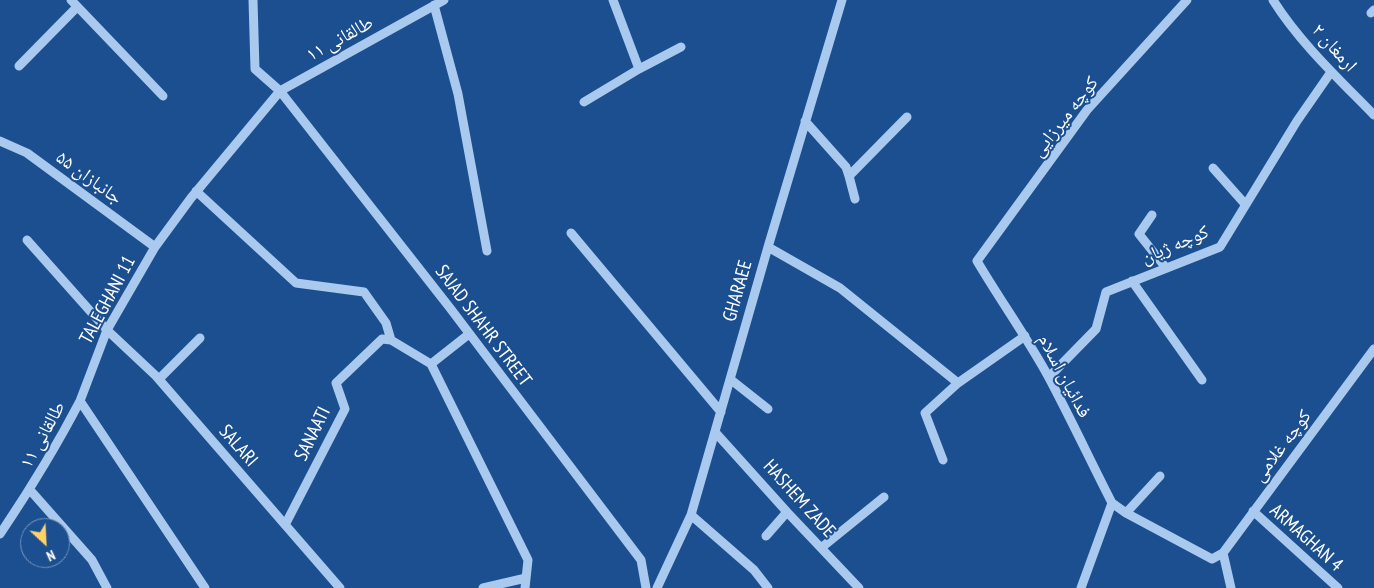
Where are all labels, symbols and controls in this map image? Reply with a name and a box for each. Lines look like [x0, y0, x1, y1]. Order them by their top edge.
street label: طالقانی ۱۱ [303, 11, 377, 67]
street label: ارمغان ۲ [1306, 19, 1362, 77]
street label: کوچه میرزایی [1026, 72, 1104, 162]
street label: جانبازان ۵۵ [51, 146, 127, 210]
street label: کوچه ژیان [1138, 221, 1212, 269]
street label: TALEGHANI 11 [75, 252, 141, 348]
street label: GHARAEE [718, 258, 758, 324]
street label: SAJAD SHAHR STREET [430, 261, 536, 391]
street label: فدائیان اسلام [1032, 330, 1096, 422]
street label: طالقانی ۱۱ [15, 398, 71, 472]
street label: SANAATI [290, 403, 336, 465]
street label: کوچه غلامی [1248, 405, 1316, 487]
street label: SALARI [214, 421, 262, 471]
street label: HASHEM ZADE [758, 455, 840, 543]
street label: ARMAGHAN 4 [1265, 499, 1347, 577]
north arrow [20, 518, 70, 568]
text: N [44, 546, 58, 565]

